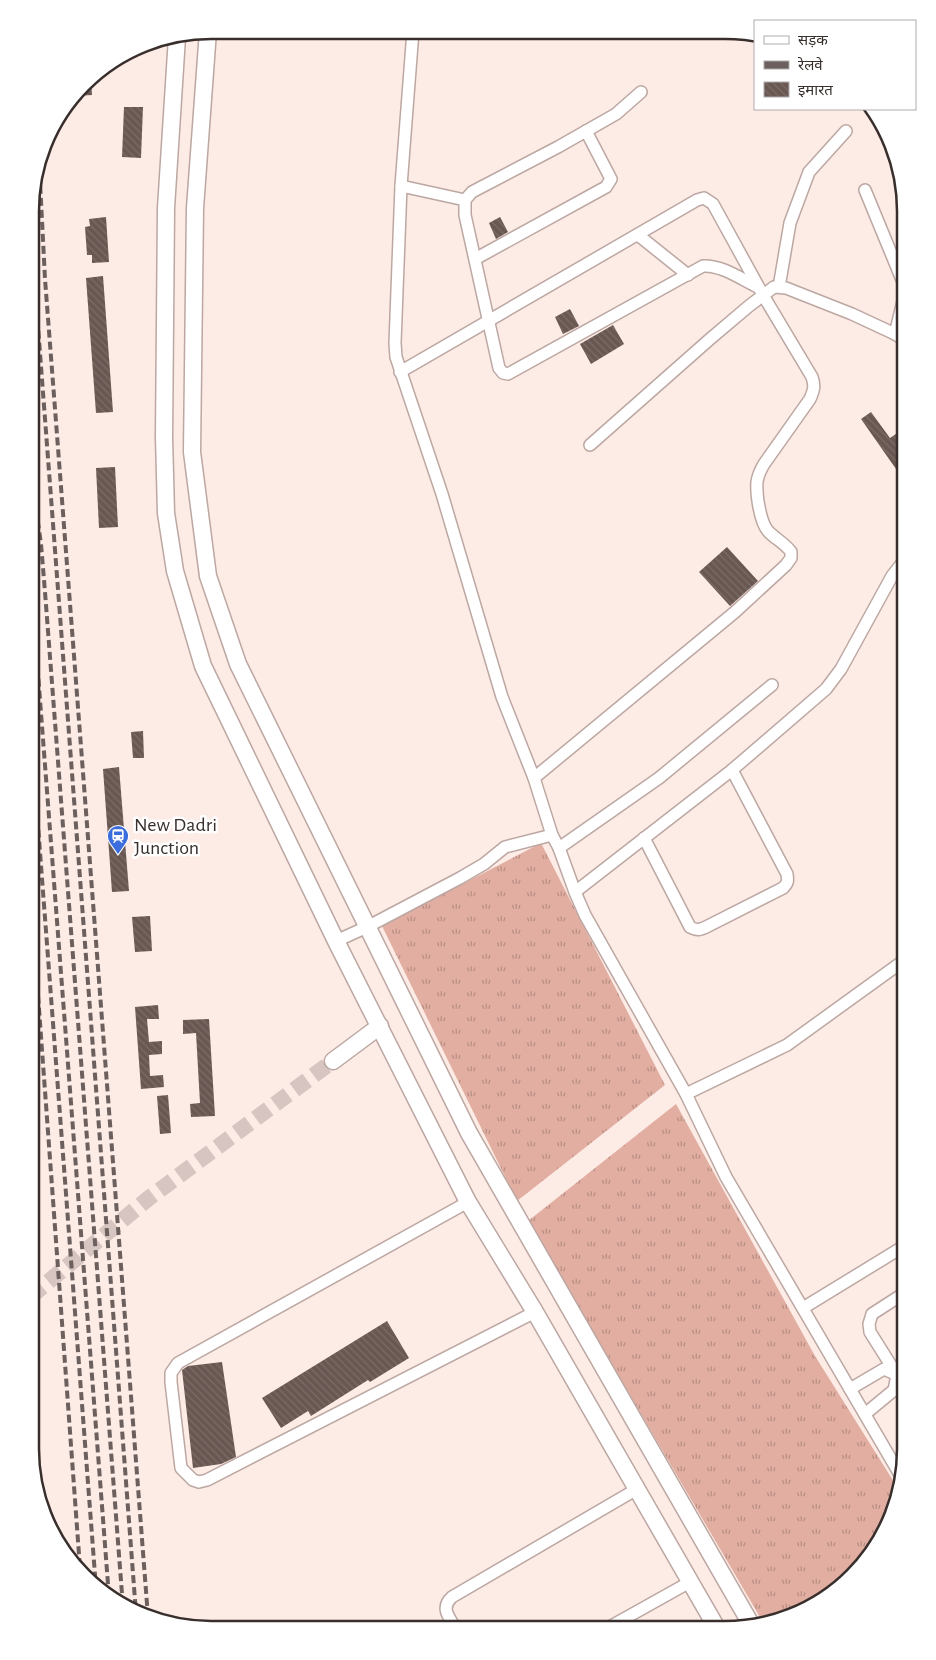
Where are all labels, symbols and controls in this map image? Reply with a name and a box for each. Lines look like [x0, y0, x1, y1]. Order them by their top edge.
legend [754, 20, 916, 110]
text: सड़क [798, 33, 828, 48]
text: रेलवे [797, 56, 823, 73]
text: इमारत [798, 83, 833, 98]
place label: New Dadri Junction [134, 815, 217, 858]
station icon: New Dadri Junction [106, 824, 130, 855]

